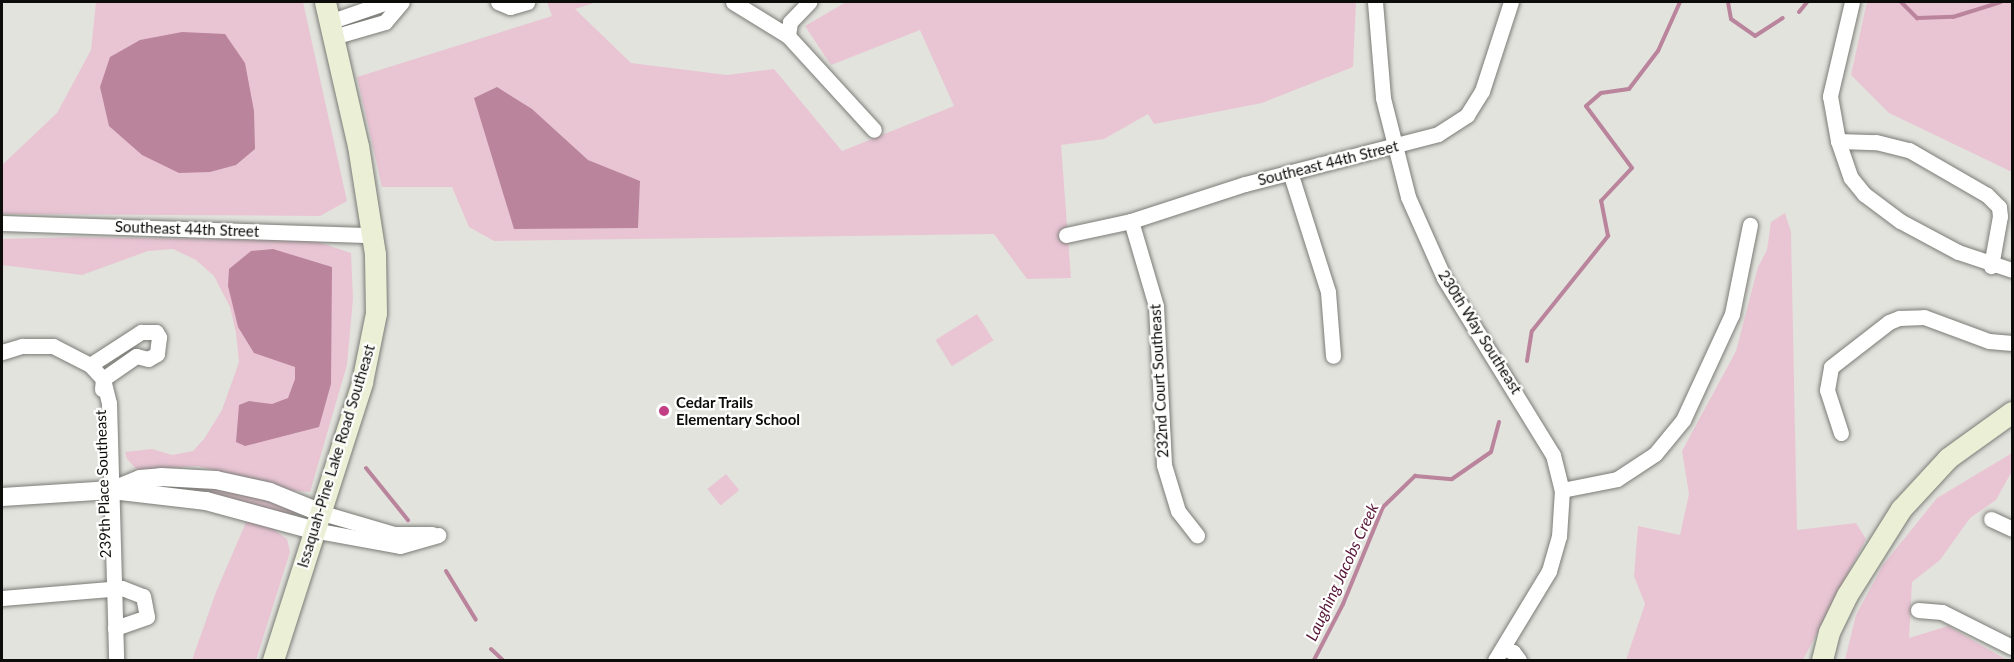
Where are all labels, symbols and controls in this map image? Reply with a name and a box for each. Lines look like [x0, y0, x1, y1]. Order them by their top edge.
street label: Southeast 44th Street [1256, 137, 1400, 189]
street label: Southeast 44th Street [115, 217, 259, 241]
street label: 230th Way Southeast [1434, 267, 1526, 397]
street label: 232nd Court Southeast [1146, 304, 1172, 458]
street label: Issaquah-Pine Lake Road Southeast [293, 342, 379, 570]
place label: Cedar Trails Elementary School [676, 393, 800, 428]
marker: Cedar Trails Elementary School [657, 404, 671, 418]
street label: 239th Place Southeast [91, 410, 115, 558]
water label: Laughing Jacobs Creek [1302, 500, 1382, 644]

